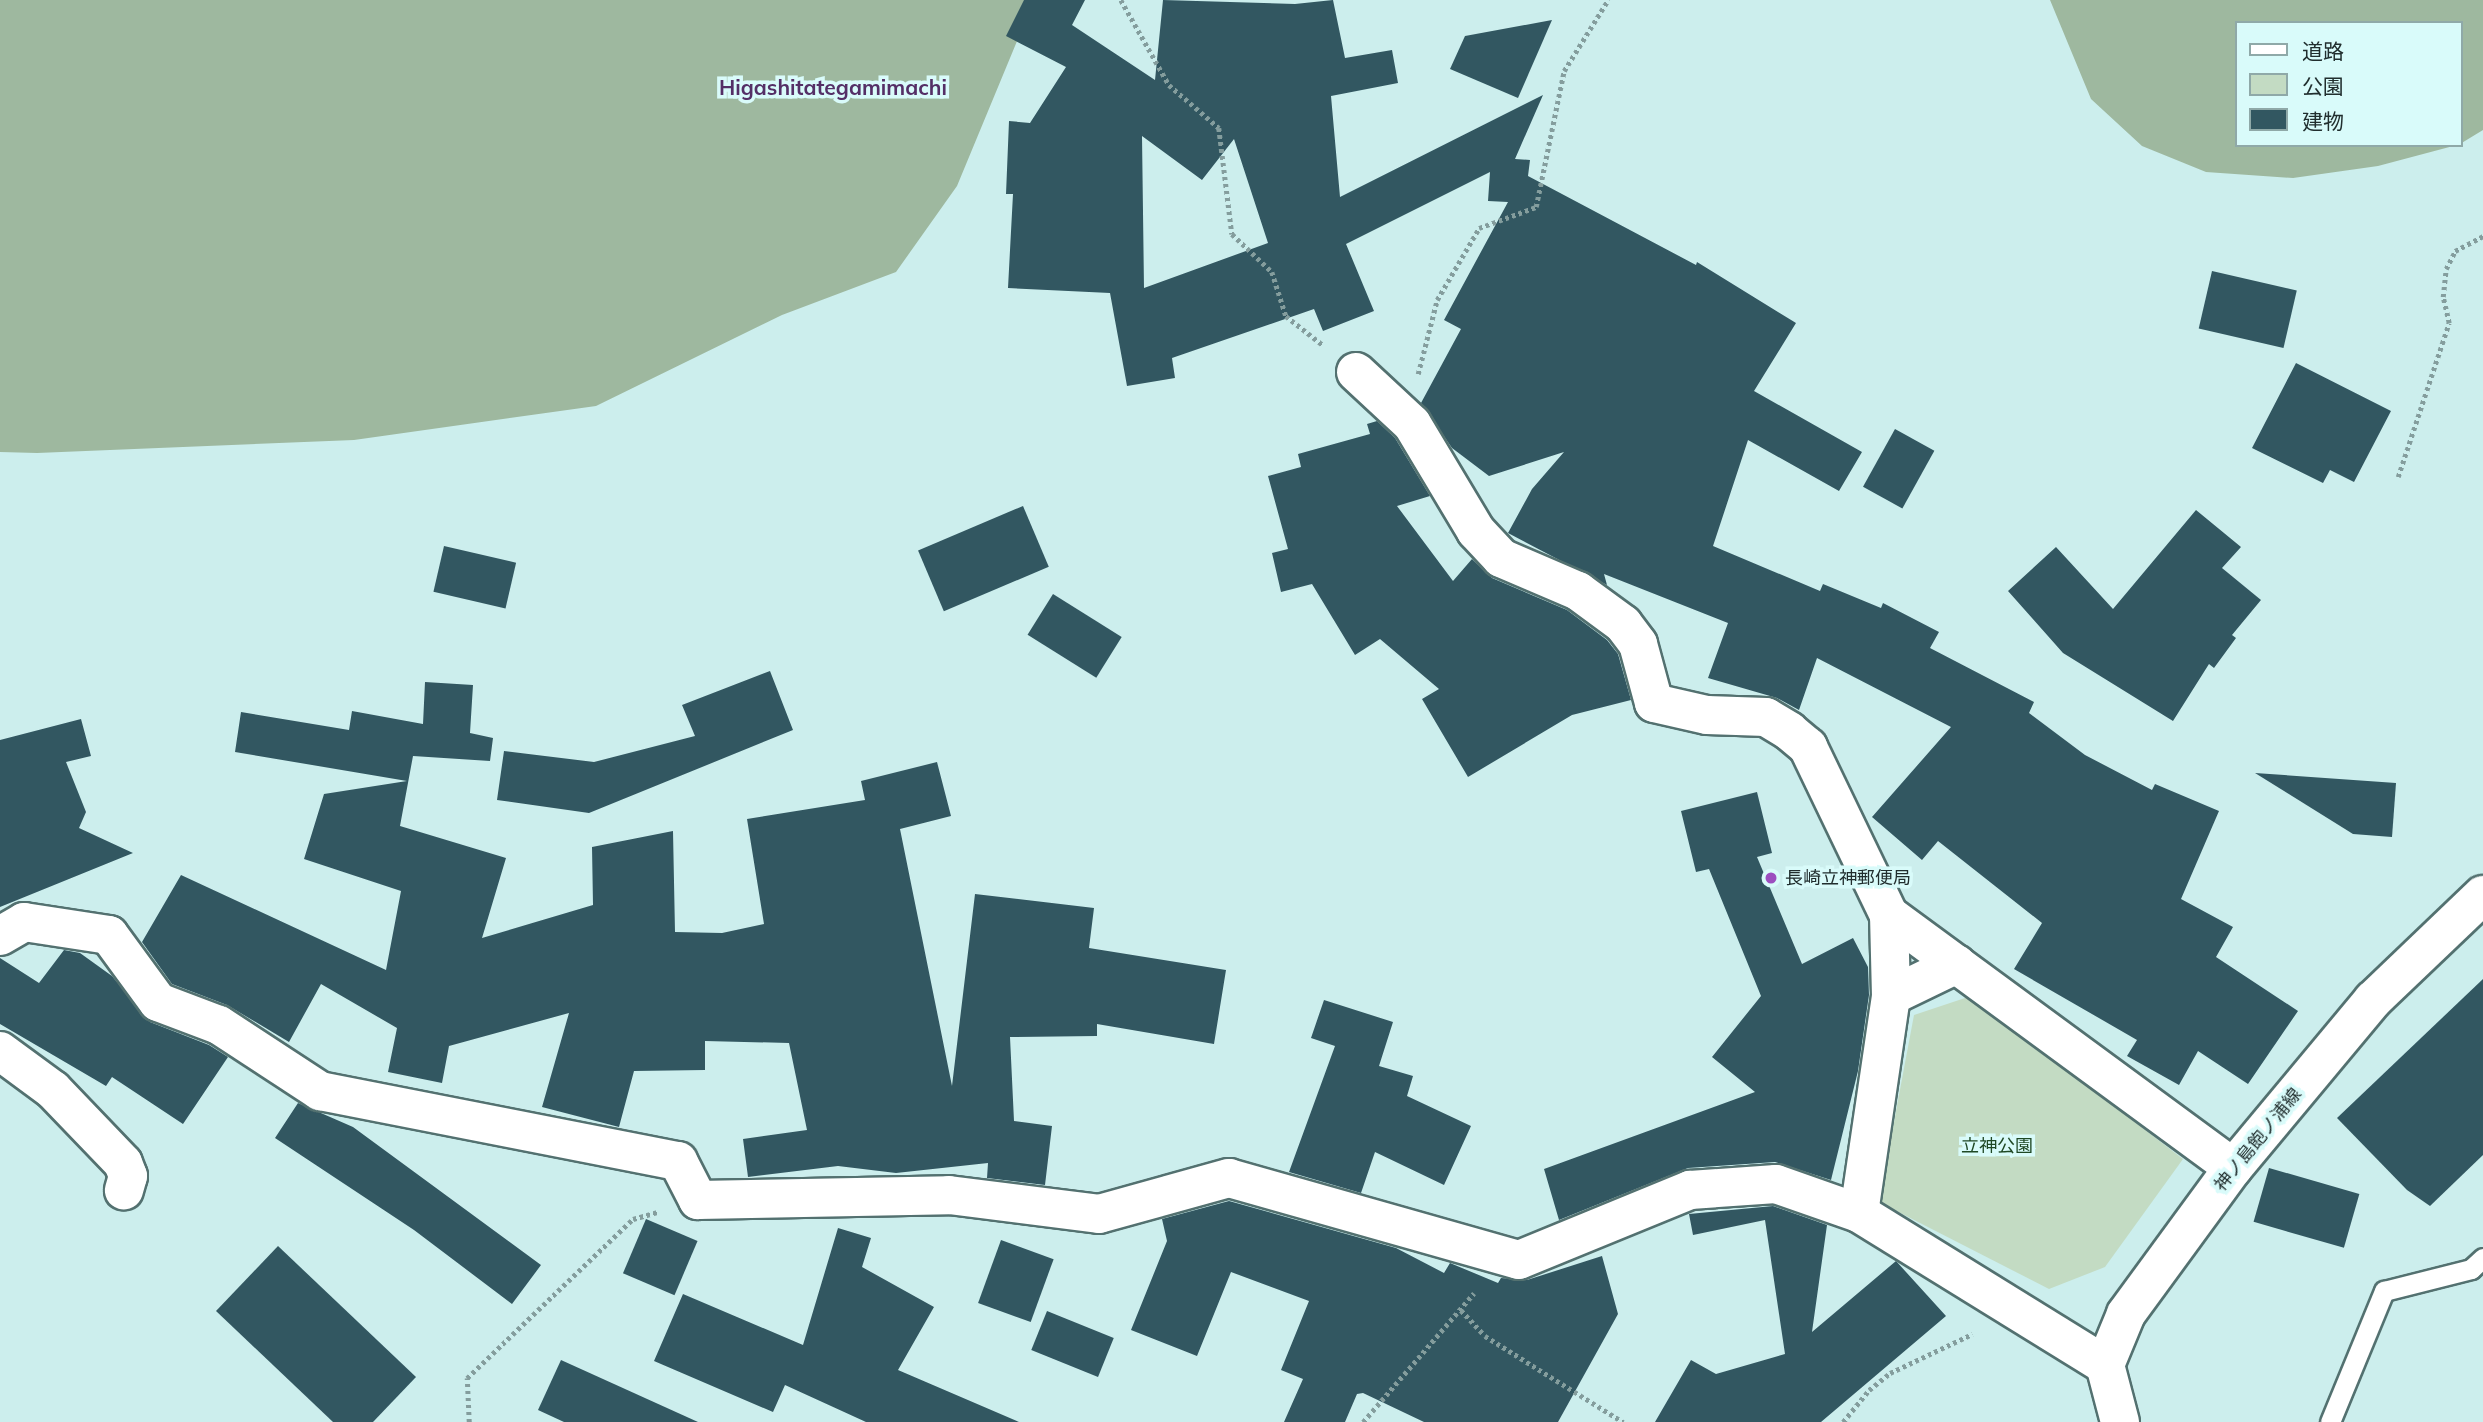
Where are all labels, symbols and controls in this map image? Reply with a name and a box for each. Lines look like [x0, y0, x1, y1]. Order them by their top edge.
legend [2234, 21, 2462, 147]
text: 道路 [2302, 38, 2344, 64]
text: 公園 [2302, 73, 2344, 99]
district label: Higashitategamimachi [719, 74, 947, 100]
text: 建物 [2302, 108, 2344, 134]
place label: 長崎立神郵便局 [1785, 867, 1911, 889]
marker: 長崎立神郵便局 [1763, 870, 1779, 886]
street label: 神ノ島飽ノ浦線 [2210, 1084, 2306, 1196]
park label: 立神公園 [1961, 1135, 2033, 1157]

